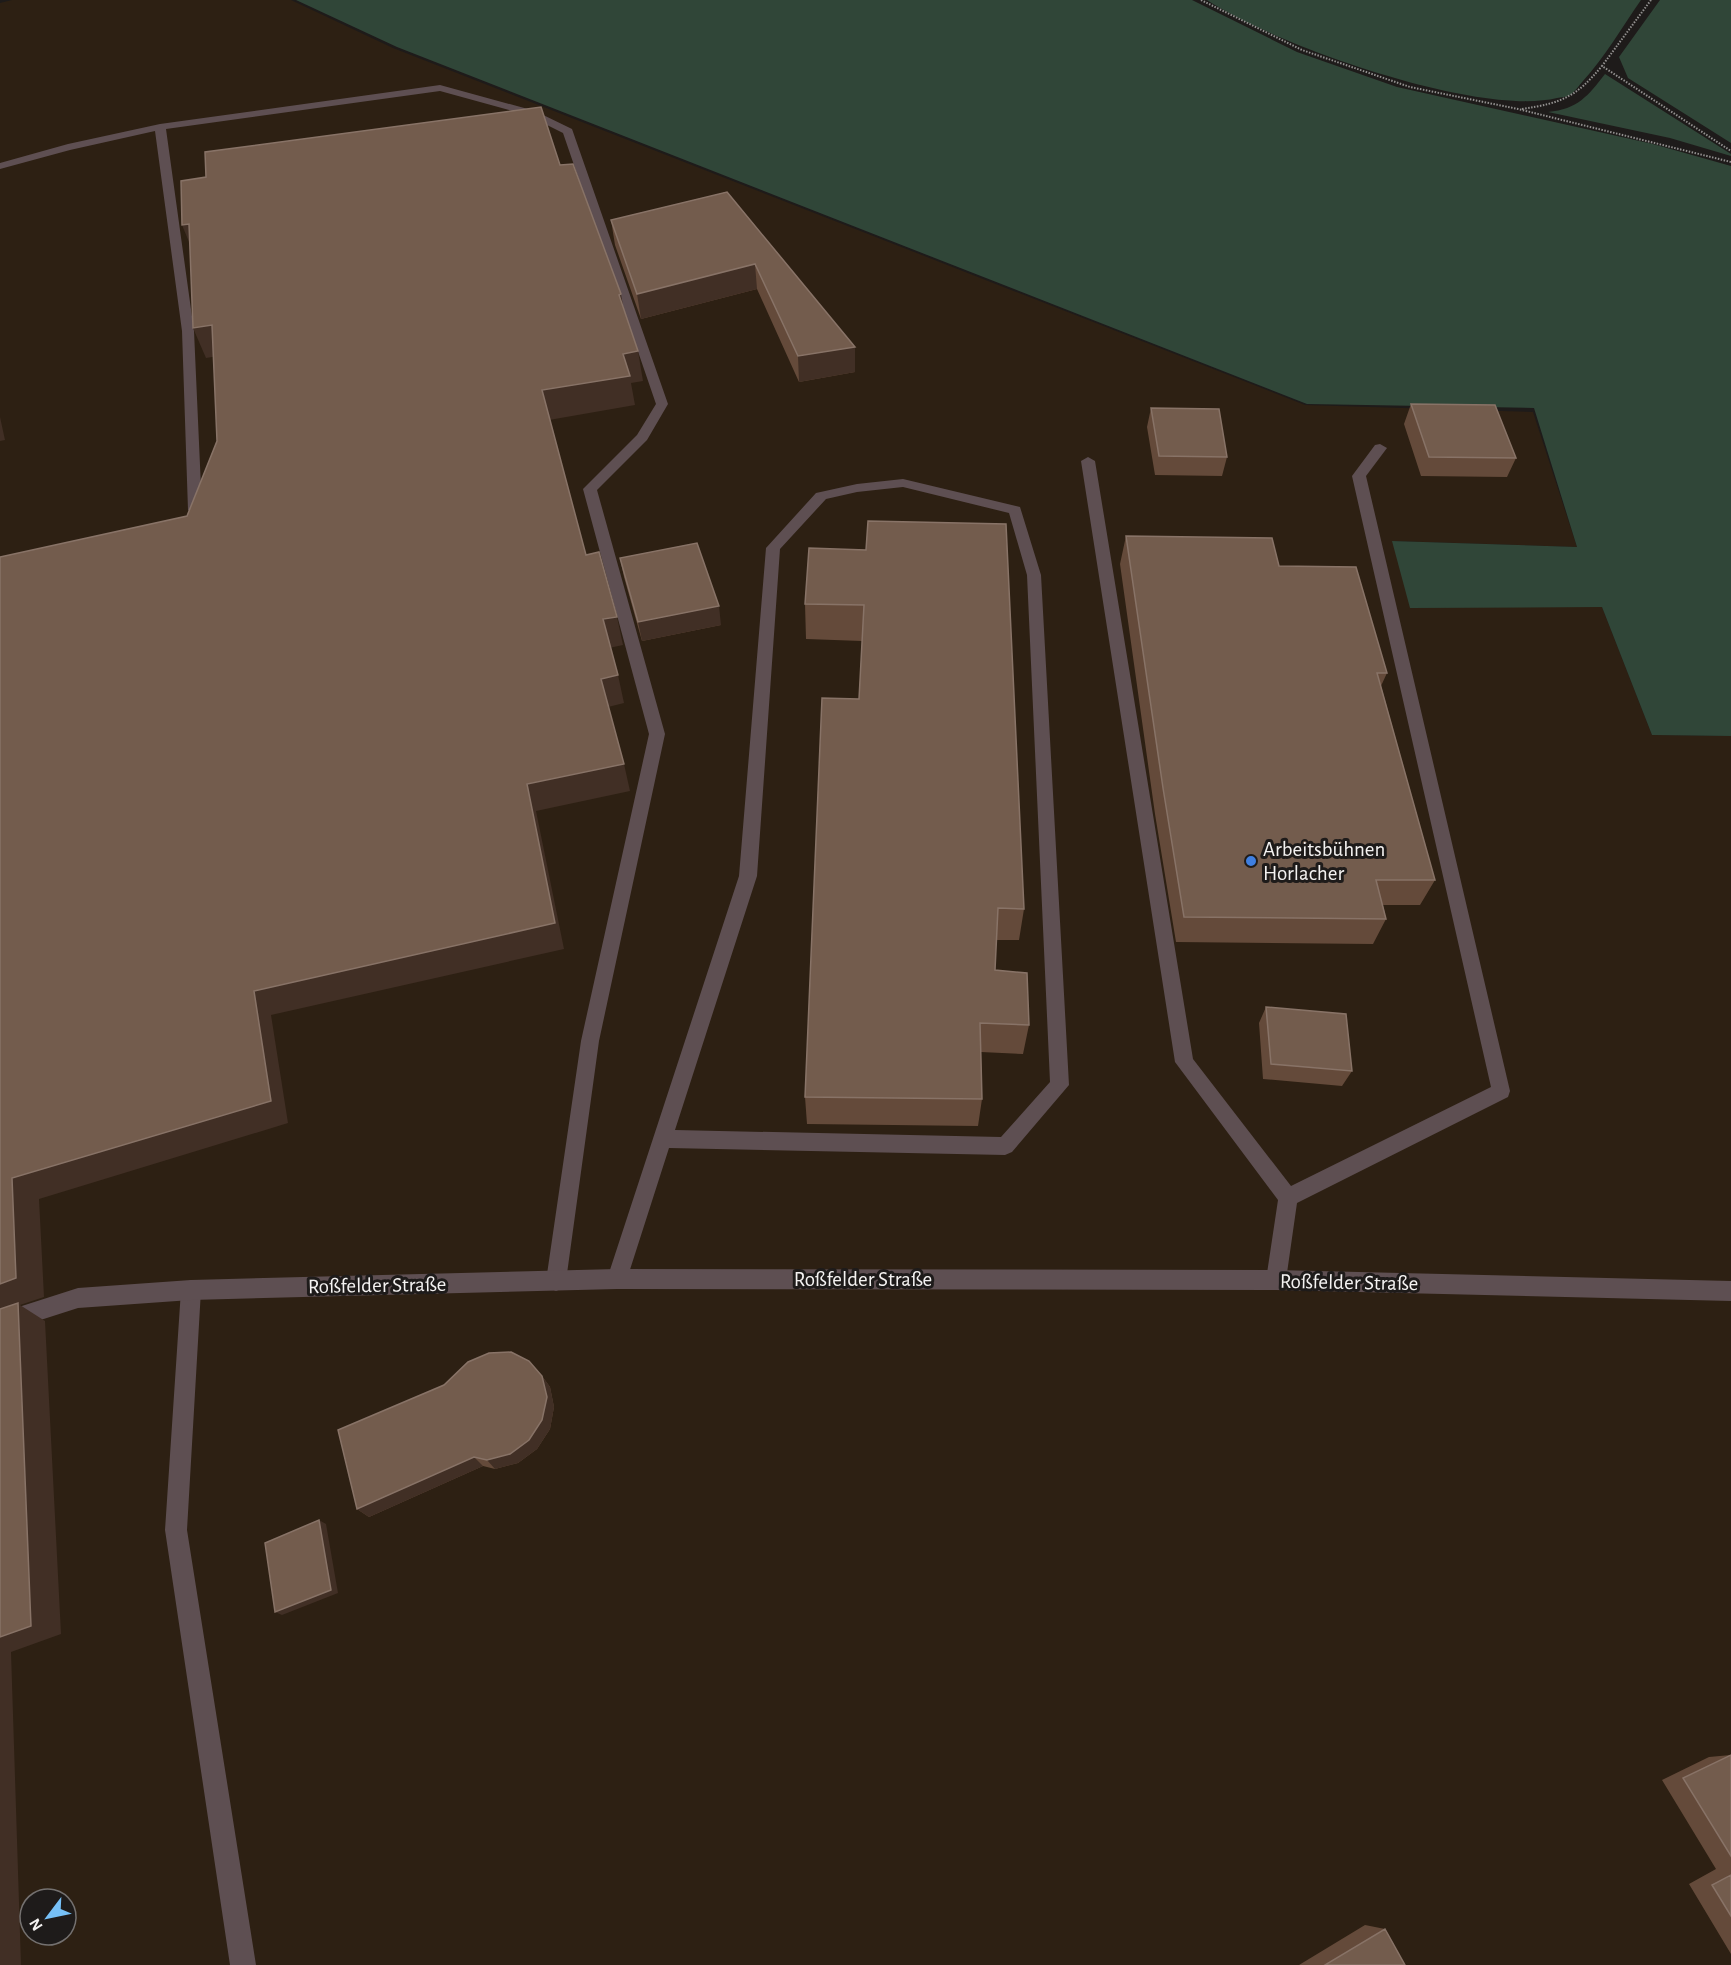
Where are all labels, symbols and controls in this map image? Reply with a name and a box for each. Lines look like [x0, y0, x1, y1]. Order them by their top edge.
place label: Arbeitsbühnen Horlacher [1263, 839, 1385, 884]
marker: Arbeitsbühnen Horlacher [1244, 854, 1258, 868]
street label: Roßfelder Straße [794, 1269, 932, 1290]
street label: Roßfelder Straße [1280, 1271, 1418, 1294]
street label: Roßfelder Straße [308, 1274, 446, 1297]
north arrow [18, 1887, 78, 1947]
text: N [26, 1915, 46, 1933]

